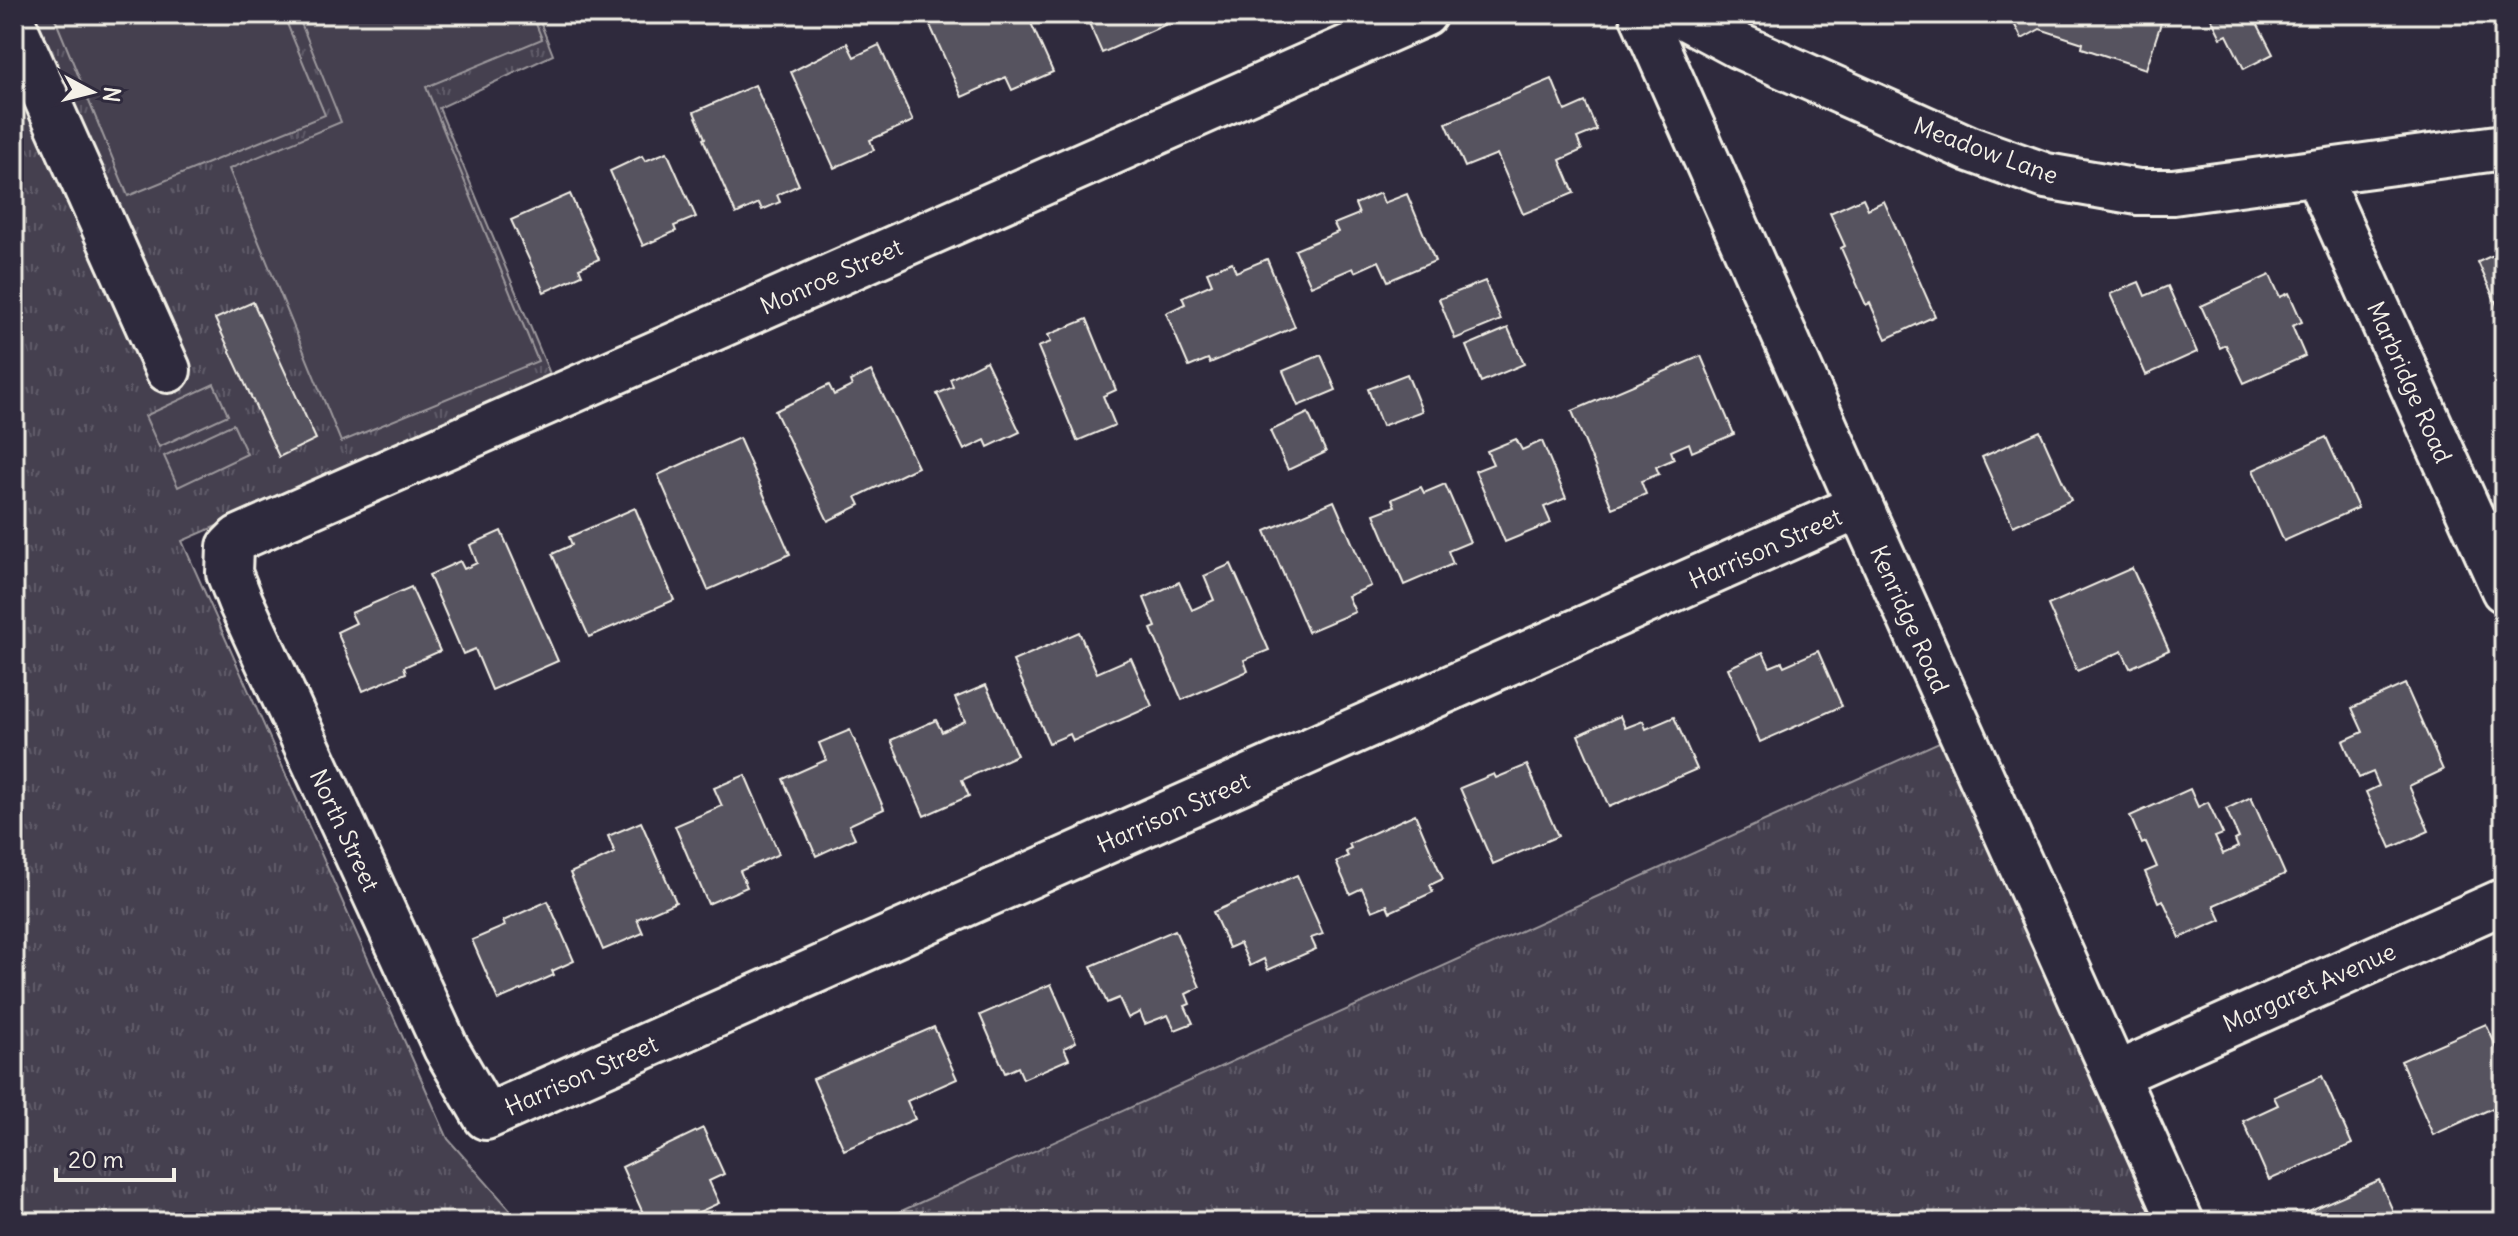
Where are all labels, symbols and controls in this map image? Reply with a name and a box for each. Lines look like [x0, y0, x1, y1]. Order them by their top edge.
north arrow [52, 52, 132, 132]
text: N [97, 85, 127, 104]
street label: Meadow Lane [1910, 110, 2062, 190]
street label: Monroe Street [755, 231, 907, 321]
street label: Marbridge Road [2361, 297, 2459, 467]
street label: Harrison Street [1684, 501, 1846, 595]
street label: Kenridge Road [1864, 540, 1956, 698]
street label: North Street [304, 764, 386, 896]
street label: Harrison Street [1092, 765, 1254, 859]
street label: Margaret Avenue [2218, 935, 2400, 1039]
street label: Harrison Street [500, 1028, 662, 1122]
scale bar [56, 1132, 174, 1182]
text: 20 m [68, 1144, 124, 1174]

